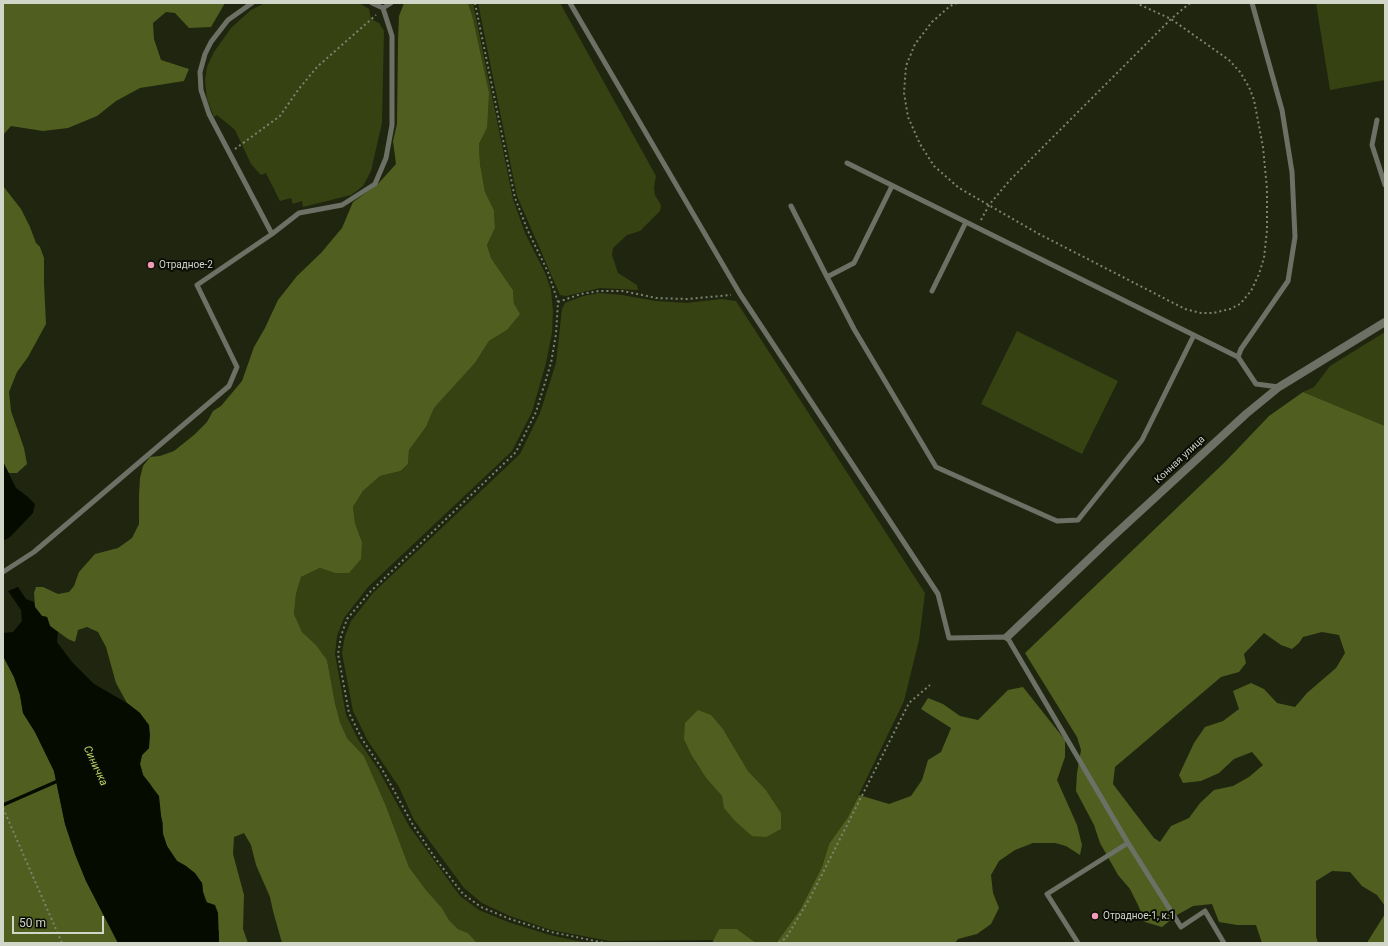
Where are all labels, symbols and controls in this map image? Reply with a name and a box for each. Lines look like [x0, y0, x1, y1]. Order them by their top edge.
place label: Отрадное-2 [159, 259, 213, 271]
marker: Отрадное-2 [146, 260, 156, 270]
street label: Конная улица [1152, 434, 1208, 486]
water label: Синичка [80, 744, 110, 788]
scale bar [14, 908, 106, 934]
place label: Отрадное-1, к.1 [1103, 910, 1175, 922]
marker: Отрадное-1, к.1 [1090, 911, 1100, 921]
text: 50 m [19, 916, 46, 930]

